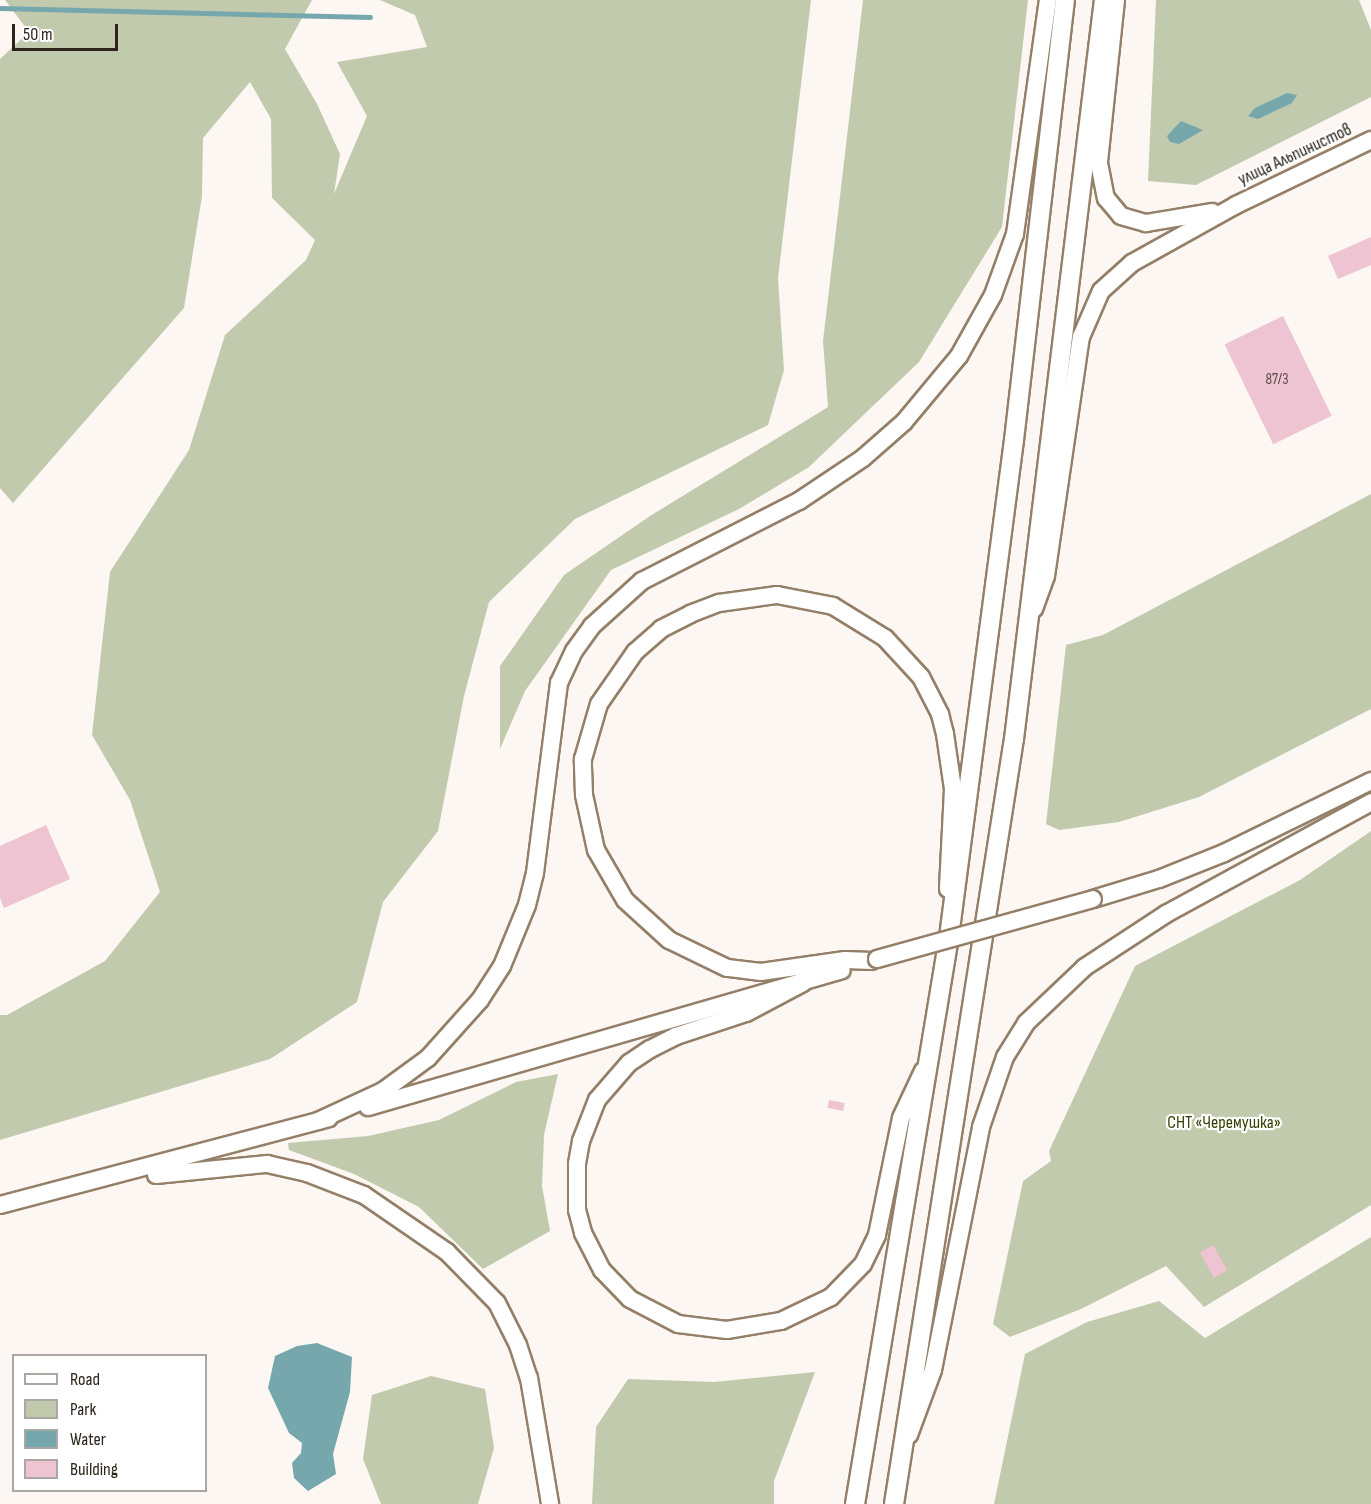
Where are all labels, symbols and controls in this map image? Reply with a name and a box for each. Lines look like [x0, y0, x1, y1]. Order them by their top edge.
scale bar [15, 12, 122, 50]
text: 50 m [23, 24, 53, 45]
street label: улица Альпинистов [1235, 119, 1355, 191]
house number: 87/3 [1265, 371, 1289, 389]
park label: СНТ «Черемушка» [1167, 1112, 1281, 1134]
legend [12, 1354, 207, 1492]
text: Road [70, 1369, 100, 1390]
text: Park [70, 1399, 96, 1420]
text: Water [70, 1429, 106, 1450]
text: Building [70, 1459, 118, 1480]

